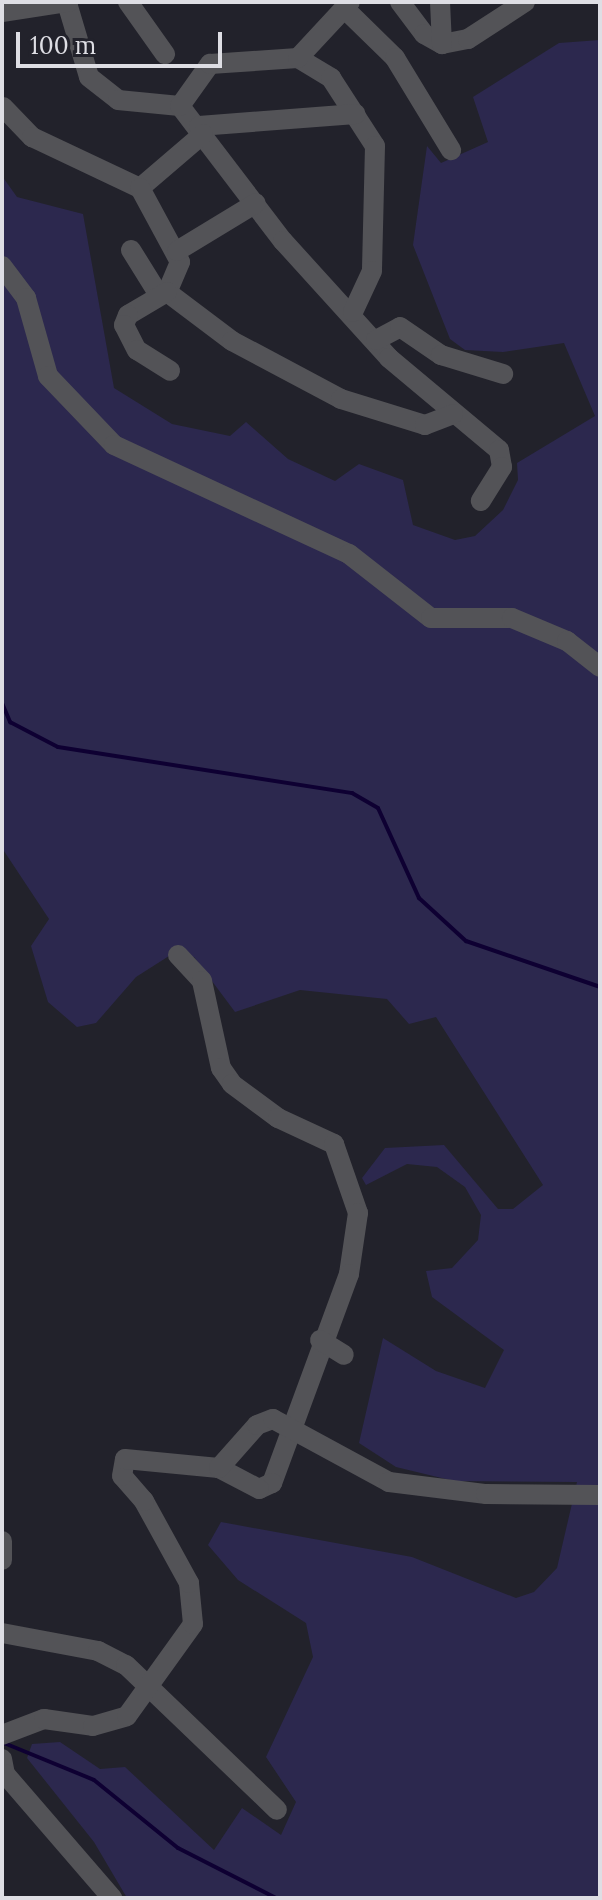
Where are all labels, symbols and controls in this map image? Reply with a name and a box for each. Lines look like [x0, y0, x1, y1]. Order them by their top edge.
scale bar [20, 16, 226, 66]
text: 100 m [30, 30, 96, 61]

